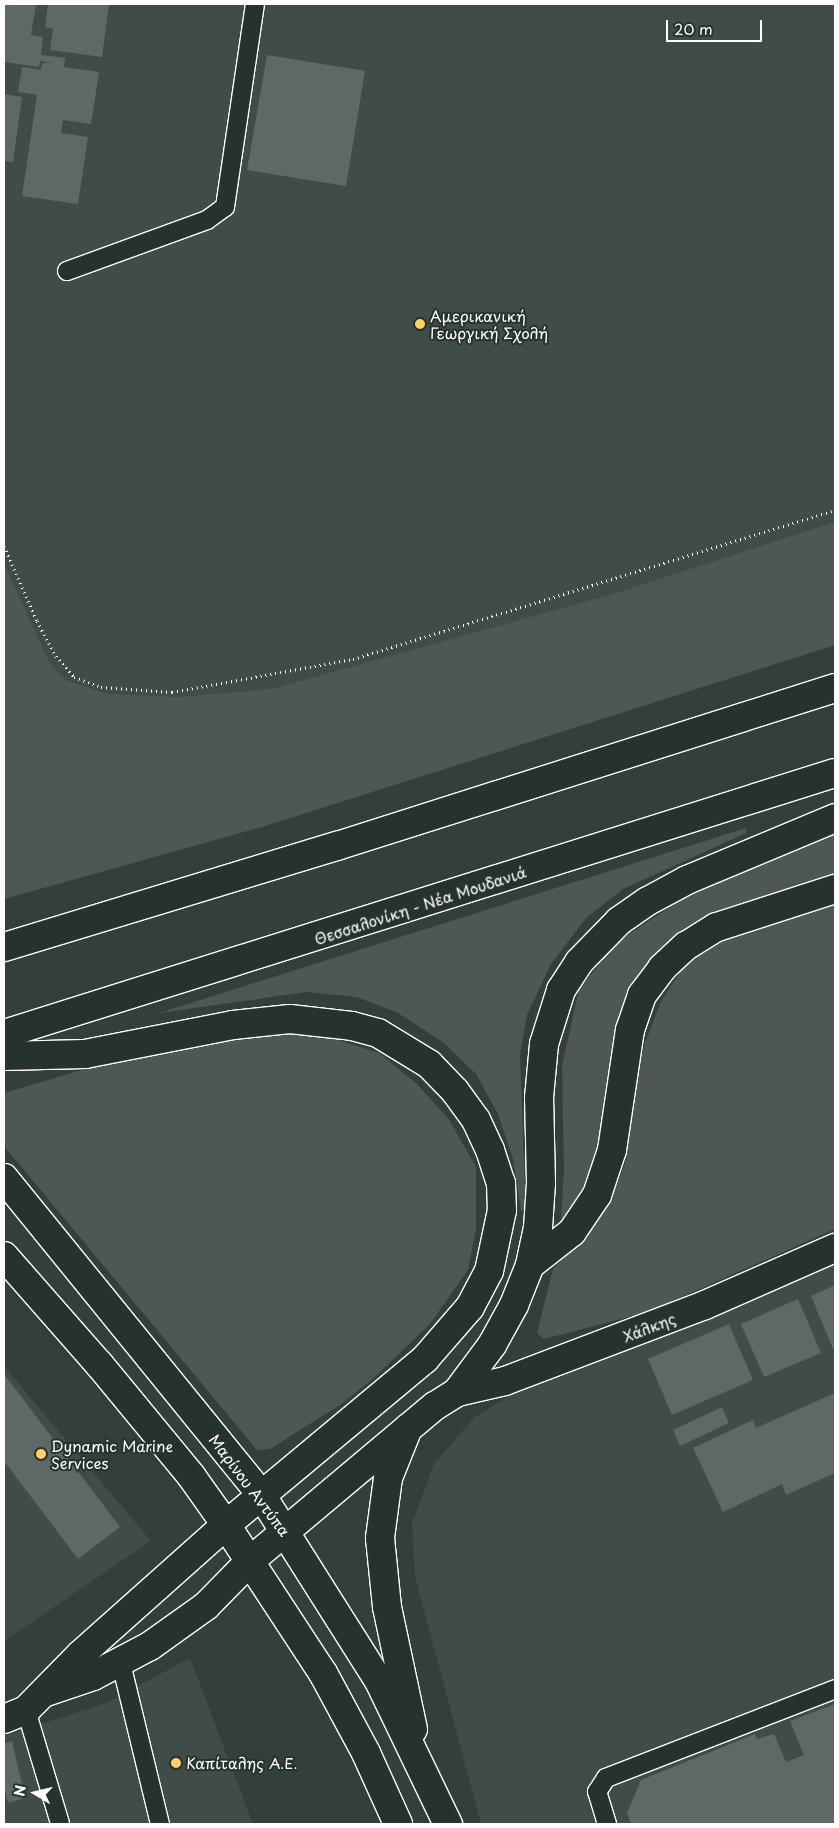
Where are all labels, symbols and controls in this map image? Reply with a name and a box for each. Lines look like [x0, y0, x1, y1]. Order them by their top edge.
scale bar [669, 10, 765, 42]
text: 20 m [674, 17, 713, 40]
place label: Αμερικανική Γεωργική Σχολή [430, 306, 549, 341]
marker: Αμερικανική Γεωργική Σχολή [414, 318, 426, 330]
street label: Θεσσαλονίκη - Νέα Μουδανιά [312, 862, 528, 948]
street label: Χάλκης [620, 1309, 678, 1345]
street label: Μαρίνου Αντύπα [206, 1430, 294, 1540]
place label: Dynamic Marine Services [51, 1436, 172, 1471]
marker: Dynamic Marine Services [35, 1448, 47, 1460]
place label: Καπίταλης Α.Ε. [186, 1754, 298, 1772]
marker: Καπίταλης Α.Ε. [170, 1757, 182, 1769]
north arrow [10, 1768, 60, 1818]
text: N [8, 1783, 31, 1798]

